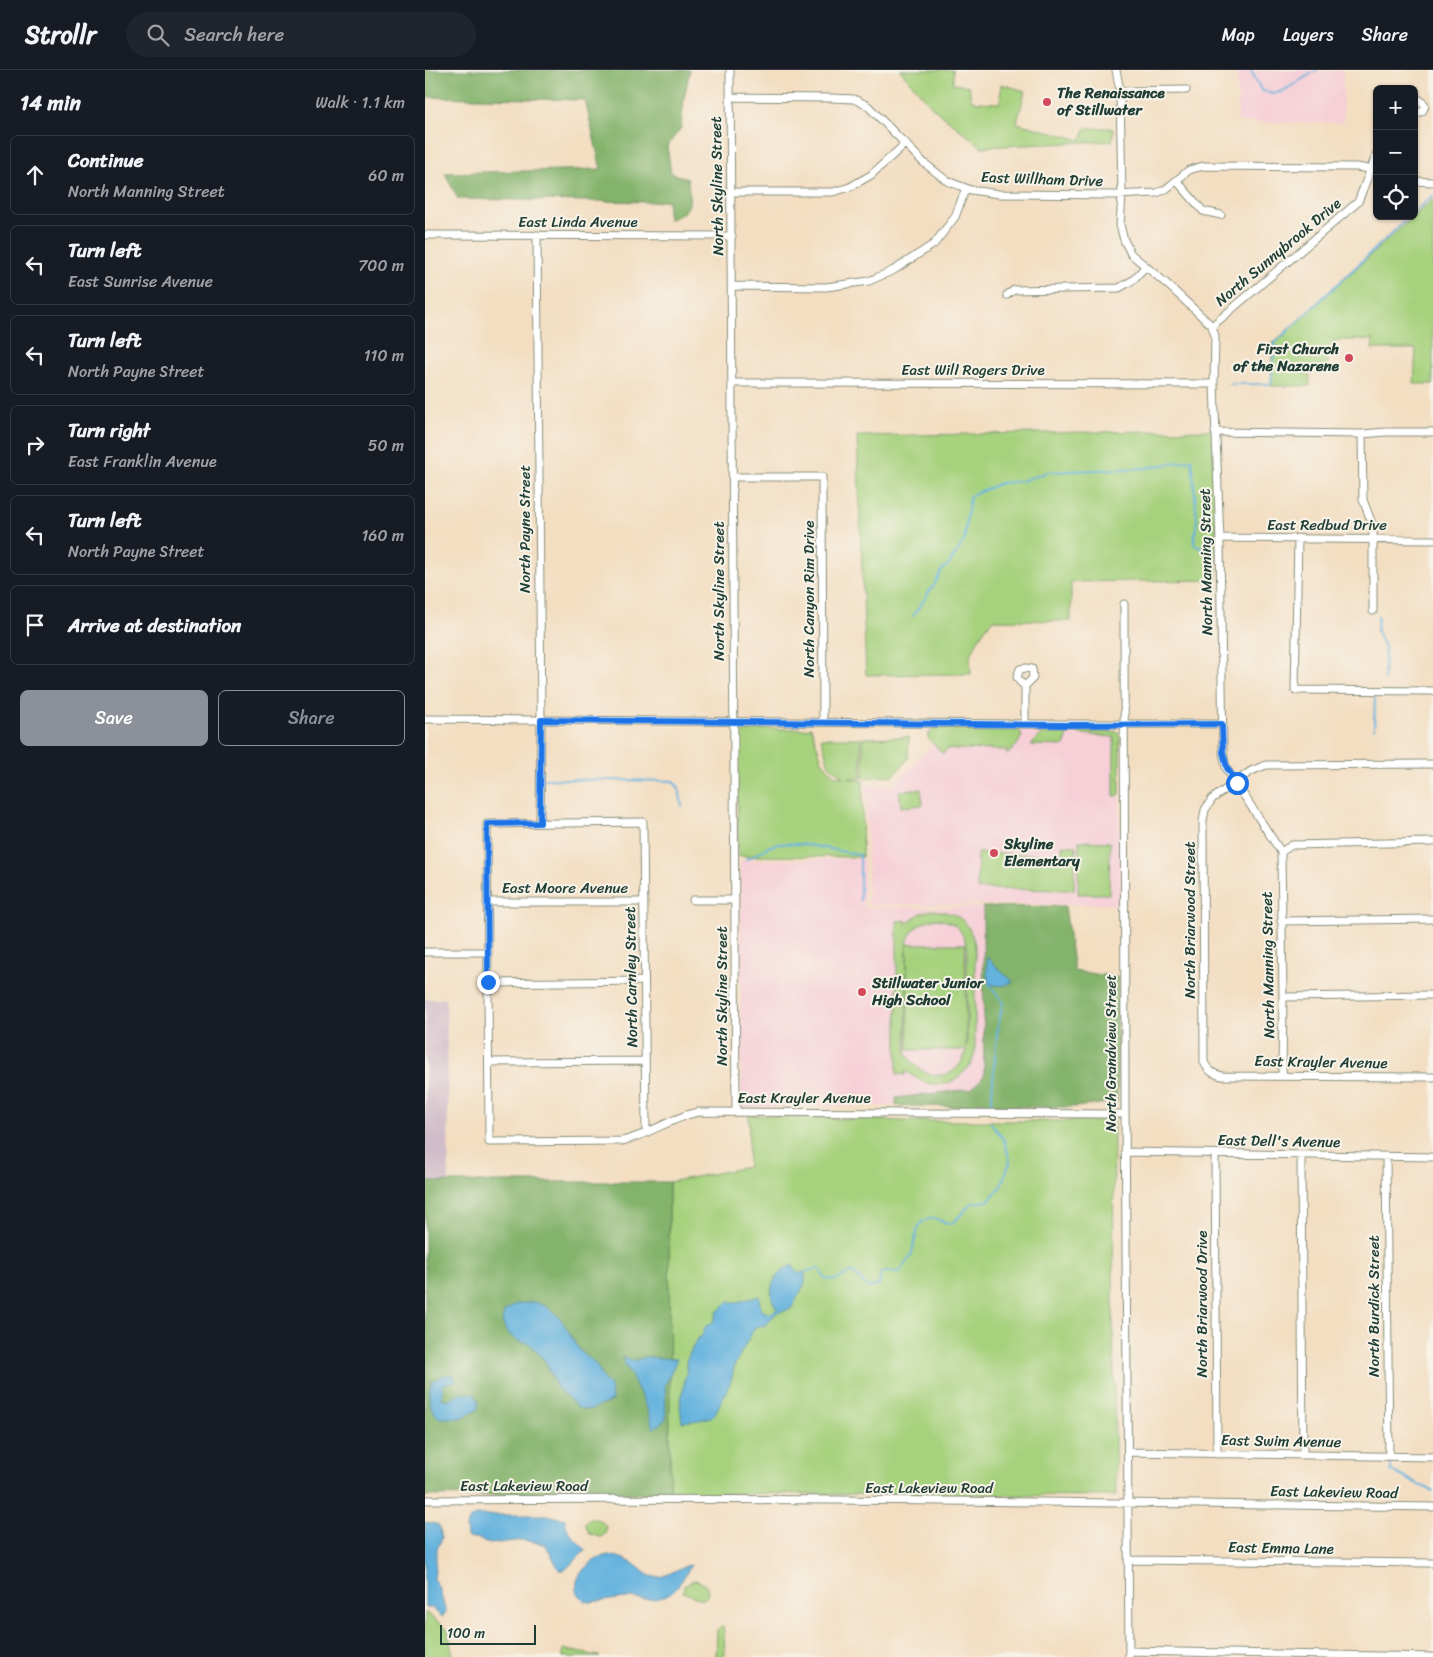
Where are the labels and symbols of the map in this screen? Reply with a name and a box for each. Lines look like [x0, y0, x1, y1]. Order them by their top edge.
place label: The Renaissance of Stillwater [1057, 80, 1166, 123]
marker: The Renaissance of Stillwater [1041, 96, 1053, 108]
street label: North Skyline Street [703, 116, 731, 256]
street label: East Willham Drive [980, 164, 1104, 194]
street label: North Sunnybrook Drive [1209, 191, 1347, 313]
street label: East Linda Avenue [518, 209, 638, 235]
place label: First Church of the Nazarene [1233, 336, 1340, 379]
marker: First Church of the Nazarene [1343, 352, 1355, 364]
street label: East Will Rogers Drive [901, 357, 1045, 383]
street label: North Payne Street [512, 465, 538, 593]
street label: North Manning Street [1192, 488, 1220, 636]
street label: East Redbud Drive [1267, 512, 1387, 538]
street label: North Skyline Street [706, 521, 732, 661]
street label: North Canyon Rim Drive [796, 521, 822, 677]
route start [1226, 772, 1249, 795]
place label: Skyline Elementary [1003, 831, 1080, 874]
street label: North Briarwood Street [1177, 841, 1203, 998]
marker: Skyline Elementary [988, 847, 1000, 859]
street label: East Moore Avenue [502, 875, 629, 901]
street label: North Manning Street [1254, 891, 1282, 1039]
street label: North Carnley Street [617, 906, 645, 1048]
street label: North Skyline Street [709, 926, 735, 1066]
place label: Stillwater Junior High School [871, 970, 985, 1013]
route end [477, 971, 500, 994]
street label: North Grandview Street [1098, 974, 1124, 1132]
marker: Stillwater Junior High School [856, 986, 868, 998]
street label: East Krayler Avenue [1254, 1048, 1388, 1076]
street label: East Krayler Avenue [737, 1085, 871, 1111]
street label: East Dell's Avenue [1217, 1127, 1341, 1155]
street label: North Briarwood Drive [1189, 1231, 1215, 1377]
street label: North Burdick Street [1361, 1235, 1387, 1377]
street label: East Swim Avenue [1221, 1427, 1342, 1455]
street label: East Lakeview Road [460, 1473, 589, 1499]
street label: East Lakeview Road [865, 1475, 994, 1501]
street label: East Lakeview Road [1270, 1478, 1399, 1506]
street label: East Emma Lane [1228, 1534, 1334, 1562]
scale bar [440, 1622, 536, 1645]

